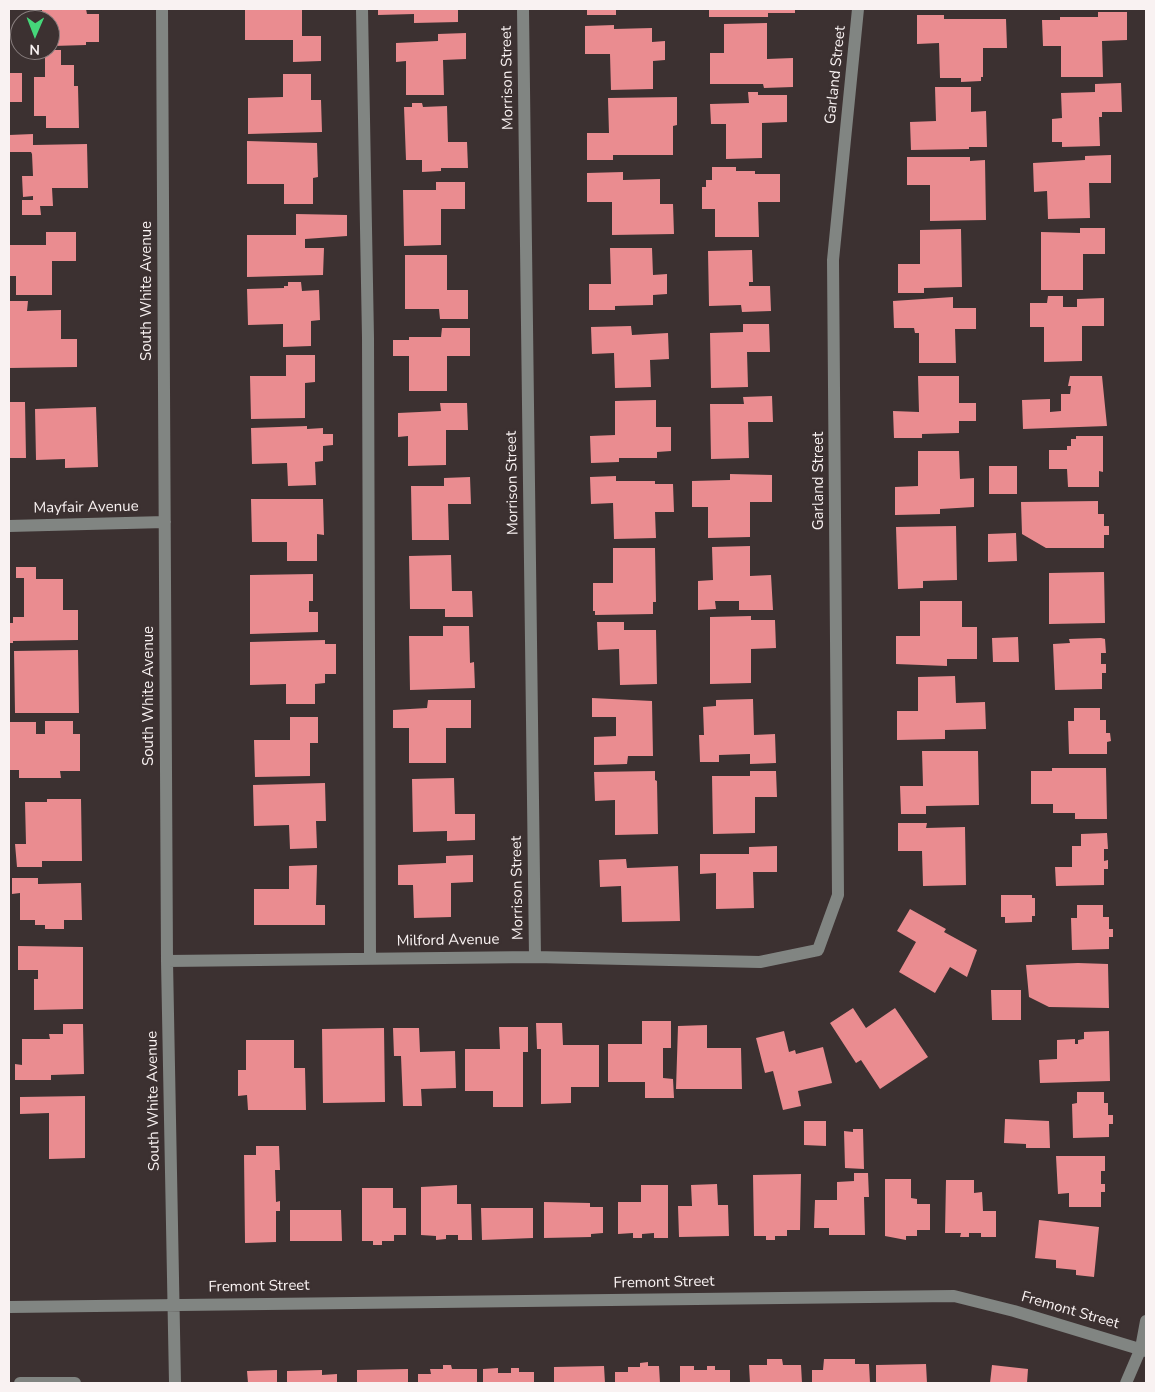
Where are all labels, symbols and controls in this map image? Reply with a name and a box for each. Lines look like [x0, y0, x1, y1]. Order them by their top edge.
north arrow [10, 10, 60, 60]
street label: Garland Street [822, 25, 850, 125]
street label: Morrison Street [498, 26, 518, 130]
text: N [29, 40, 40, 59]
street label: South White Avenue [138, 221, 156, 361]
street label: Morrison Street [503, 431, 523, 535]
street label: Garland Street [810, 432, 828, 530]
street label: Mayfair Avenue [33, 498, 139, 518]
street label: South White Avenue [140, 626, 158, 766]
street label: Morrison Street [508, 836, 528, 940]
street label: Milford Avenue [397, 931, 499, 951]
street label: South White Avenue [144, 1031, 164, 1171]
street label: Fremont Street [613, 1273, 715, 1293]
street label: Fremont Street [208, 1277, 310, 1297]
street label: Fremont Street [1019, 1288, 1121, 1334]

